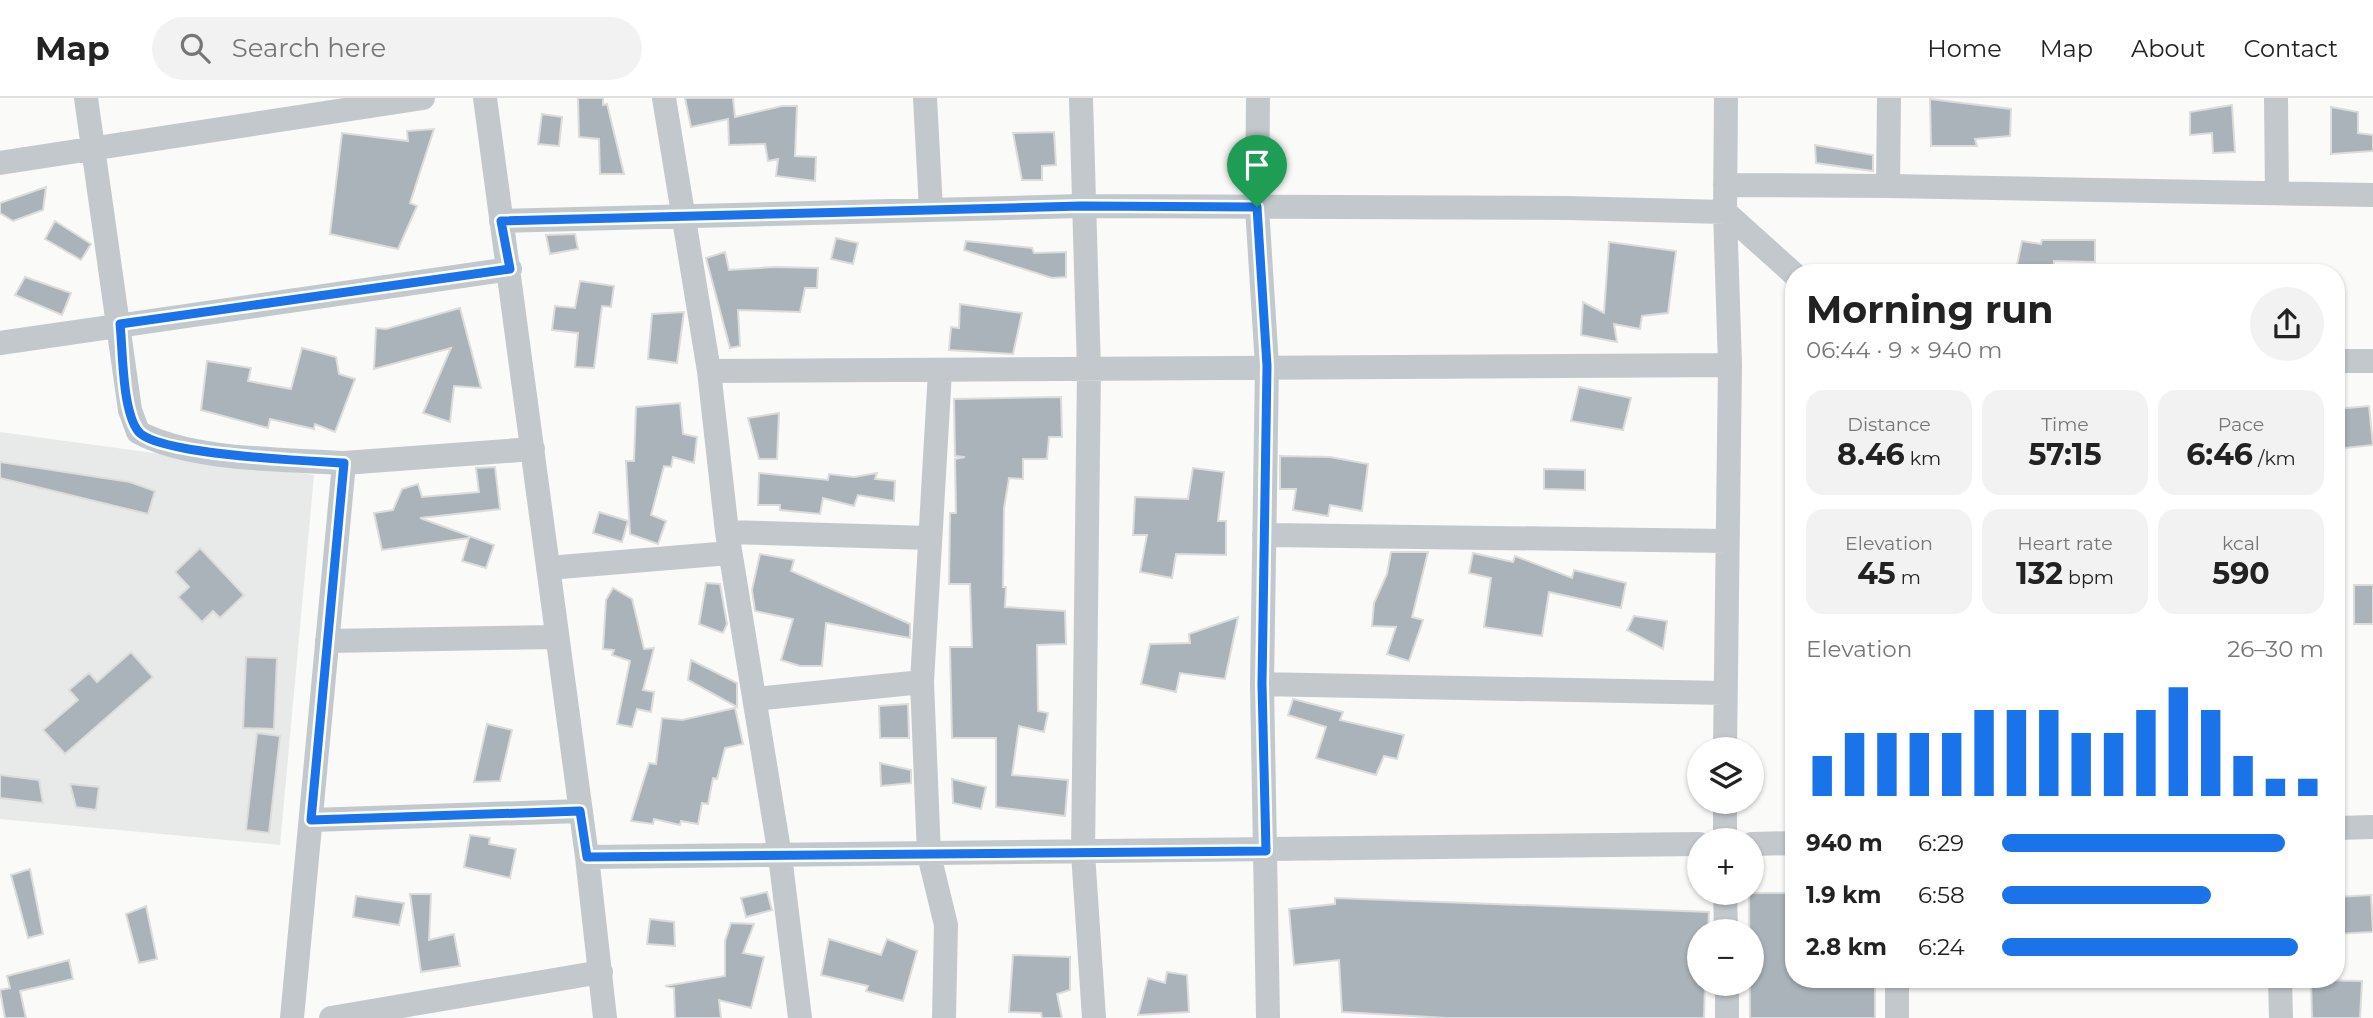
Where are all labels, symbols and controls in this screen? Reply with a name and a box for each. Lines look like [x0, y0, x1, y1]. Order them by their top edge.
search box [152, 17, 642, 80]
text: Map [35, 28, 110, 68]
icon: search [176, 29, 214, 67]
text: Search here [232, 32, 386, 64]
text: Home [1927, 34, 2002, 63]
text: Map [2040, 34, 2093, 63]
text: About [2131, 34, 2205, 63]
text: Contact [2243, 34, 2338, 63]
pin [1227, 135, 1287, 207]
icon: arrive [1238, 146, 1276, 184]
text: Morning run [1806, 286, 2054, 333]
button: share [2250, 287, 2324, 361]
text: 06:44 · 9 × 940 m [1806, 336, 2003, 364]
text: Distance [1847, 413, 1931, 436]
text: Time [2041, 413, 2089, 436]
text: Pace [2218, 413, 2264, 436]
text: 8.46 [1837, 436, 1905, 473]
text: 57:15 [2029, 436, 2101, 473]
text: 6:46 [2186, 436, 2253, 473]
text: km [1905, 447, 1941, 470]
text: /km [2253, 447, 2296, 470]
text: Elevation [1845, 532, 1933, 555]
text: Heart rate [2017, 532, 2113, 555]
text: kcal [2222, 532, 2260, 555]
text: 45 [1857, 555, 1896, 592]
text: 132 [2016, 555, 2063, 592]
text: 590 [2212, 555, 2270, 592]
text: m [1896, 566, 1921, 589]
text: bpm [2063, 566, 2114, 589]
text: Elevation [1806, 635, 1912, 663]
text: 26–30 m [2227, 635, 2324, 663]
map controls [1687, 737, 1764, 996]
button: layers [1687, 737, 1764, 814]
button: + [1687, 828, 1764, 905]
text: 940 m [1806, 829, 1883, 857]
text: 6:29 [1918, 829, 1964, 857]
text: 1.9 km [1806, 881, 1881, 909]
text: 6:58 [1918, 881, 1965, 909]
button: − [1687, 919, 1764, 996]
text: 2.8 km [1806, 933, 1887, 961]
text: 6:24 [1918, 933, 1965, 961]

